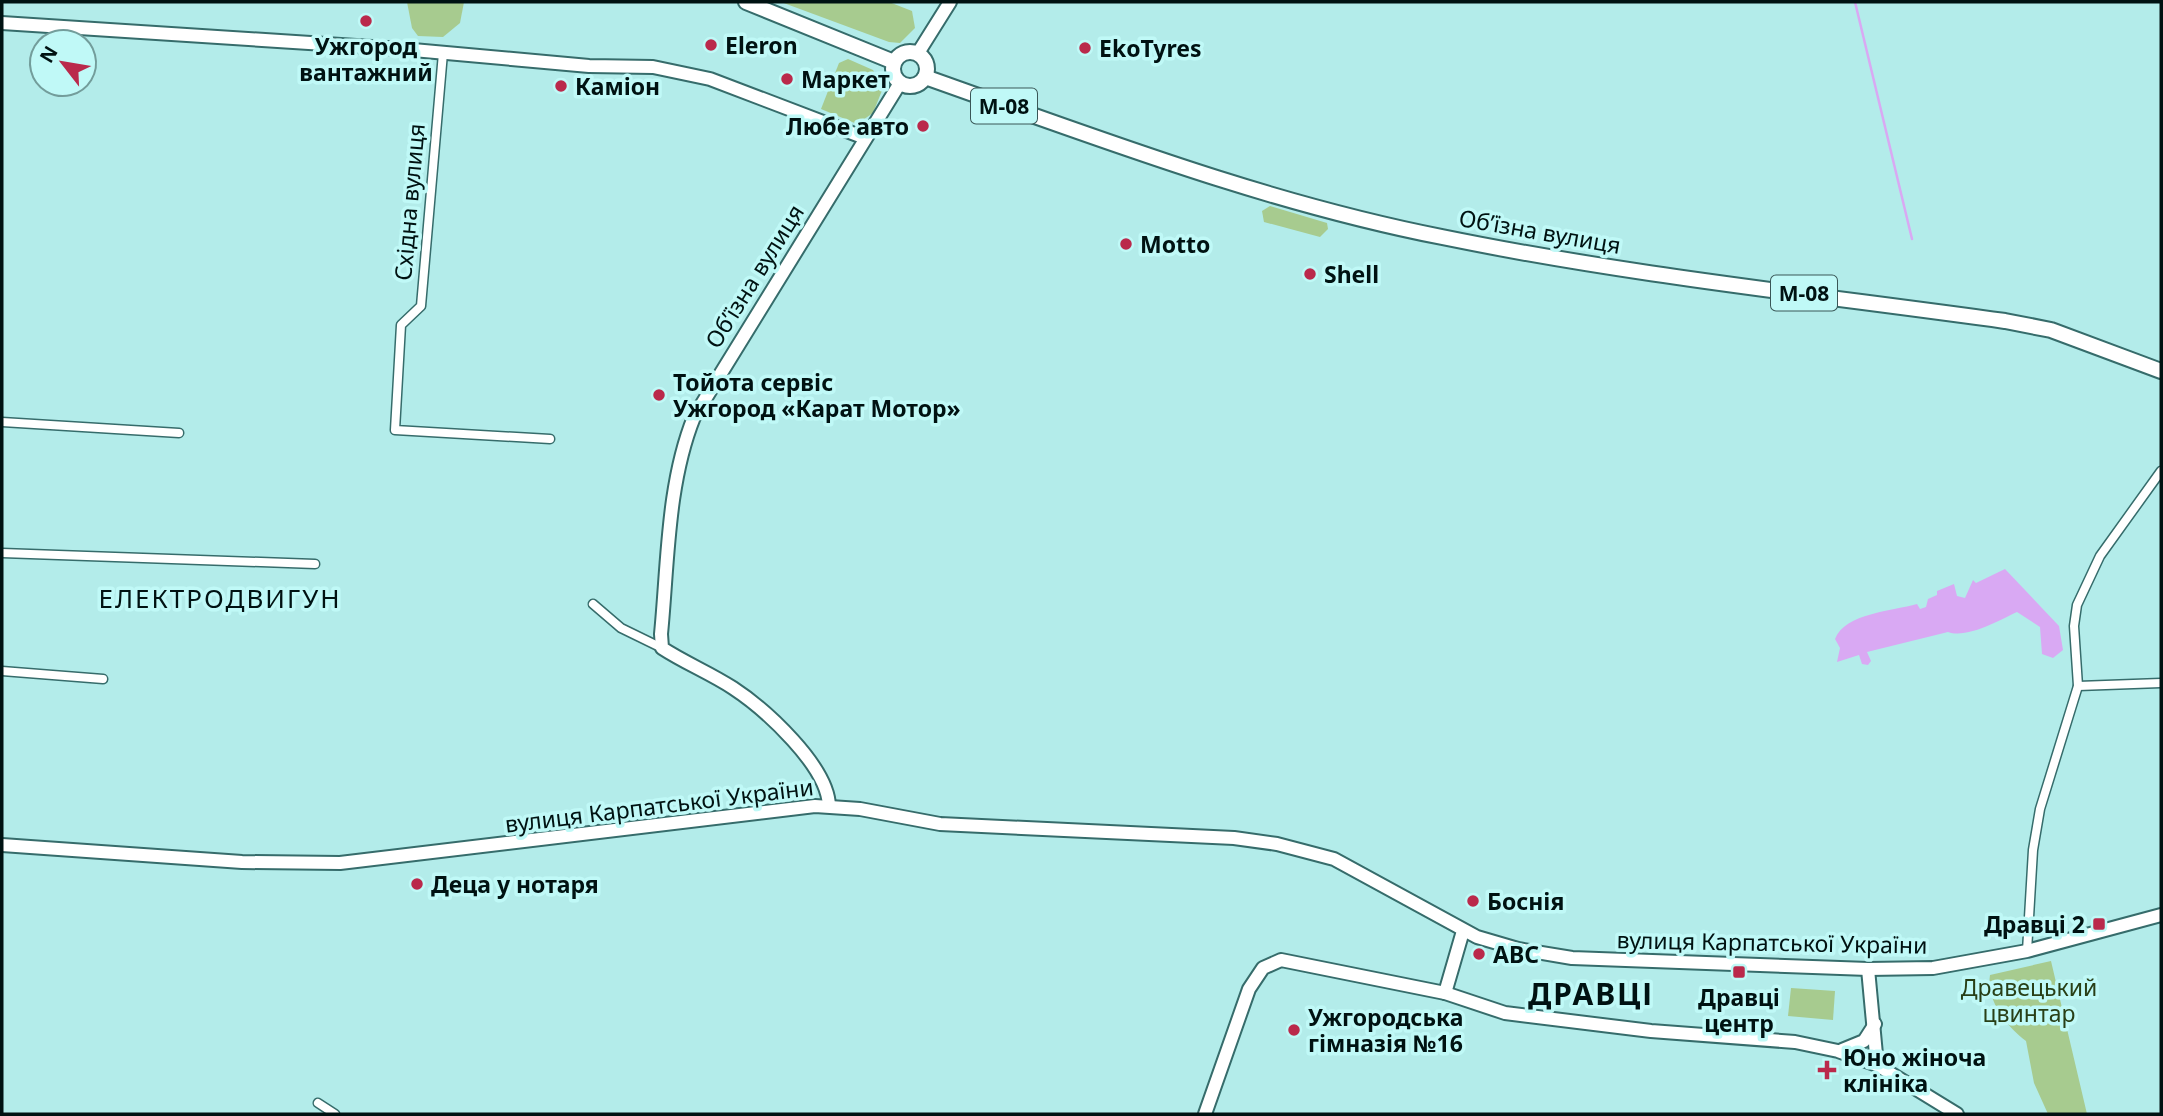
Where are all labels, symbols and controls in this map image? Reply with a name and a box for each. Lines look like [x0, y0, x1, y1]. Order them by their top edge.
marker: Ужгород вантажний [358, 13, 374, 29]
north arrow [28, 28, 98, 98]
place label: Eleron [725, 29, 798, 61]
place label: Ужгород вантажний [299, 30, 433, 88]
place label: EkoTyres [1099, 32, 1202, 64]
marker: Eleron [703, 37, 719, 53]
marker: EkoTyres [1077, 40, 1093, 56]
text: N [33, 41, 64, 68]
place label: Маркет [801, 63, 890, 95]
place label: Каміон [575, 70, 660, 102]
marker: Маркет [779, 71, 795, 87]
marker: Каміон [553, 78, 569, 94]
road number: М-08 [971, 88, 1037, 124]
place label: Любе авто [786, 110, 909, 142]
marker: Любе авто [915, 118, 931, 134]
street label: Східна вулиця [386, 122, 432, 282]
street label: Обʼїзна вулиця [697, 198, 811, 354]
street label: Обʼїзна вулиця [1457, 201, 1623, 261]
place label: Motto [1140, 228, 1210, 260]
marker: Motto [1118, 236, 1134, 252]
place label: Shell [1324, 258, 1379, 290]
marker: Shell [1302, 266, 1318, 282]
road number: М-08 [1771, 276, 1837, 310]
place label: Тойота сервіс Ужгород «Карат Мотор» [673, 366, 961, 424]
marker: Тойота сервіс Ужгород «Карат Мотор» [651, 387, 667, 403]
district label: ЕЛЕКТРОДВИГУН [98, 580, 342, 616]
street label: вулиця Карпатської України [503, 770, 815, 840]
place label: Деца у нотаря [431, 868, 599, 900]
marker: Деца у нотаря [409, 876, 425, 892]
place label: Боснія [1487, 885, 1564, 917]
marker: Боснія [1465, 893, 1481, 909]
place label: Дравці 2 [1984, 908, 2085, 940]
marker: Дравці 2 [2091, 916, 2107, 932]
street label: вулиця Карпатської України [1616, 923, 1928, 961]
place label: ABC [1493, 938, 1539, 970]
marker: ABC [1471, 946, 1487, 962]
marker: Дравці центр [1731, 964, 1747, 980]
park label: Дравецький цвинтар [1961, 971, 2097, 1029]
district label: ДРАВЦІ [1528, 973, 1654, 1014]
place label: Дравці центр [1698, 981, 1780, 1039]
place label: Ужгородська гімназія №16 [1308, 1001, 1463, 1059]
marker: Ужгородська гімназія №16 [1286, 1022, 1302, 1038]
place label: Юно жіноча клініка [1843, 1041, 1986, 1099]
marker: Юно жіноча клініка [1817, 1060, 1837, 1080]

